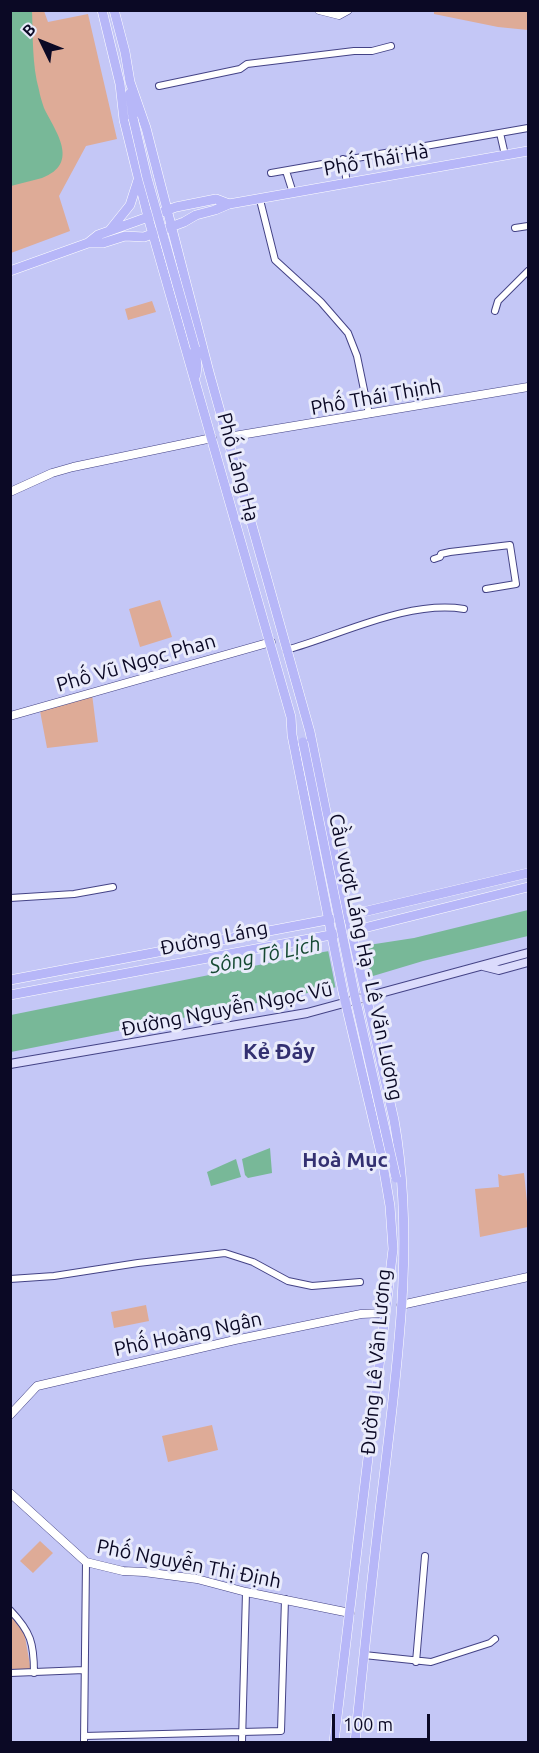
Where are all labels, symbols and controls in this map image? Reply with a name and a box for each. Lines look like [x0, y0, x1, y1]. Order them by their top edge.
north arrow [12, 12, 72, 72]
text: B [19, 20, 39, 40]
street label: Phố Thái Hà [322, 139, 430, 181]
street label: Phố Thái Thịnh [309, 374, 443, 420]
street label: Phố Láng Hạ [212, 410, 264, 524]
street label: Phố Vũ Ngọc Phan [54, 629, 218, 697]
street label: Cầu vượt Láng Hạ - Lê Văn Lương [324, 811, 408, 1103]
street label: Đường Láng [158, 916, 270, 960]
water label: Sông Tô Lịch [207, 931, 323, 979]
street label: Đường Nguyễn Ngọc Vũ [119, 977, 335, 1041]
district label: Kẻ Đáy [243, 1039, 315, 1065]
district label: Hoà Mục [302, 1147, 388, 1173]
street label: Đường Lê Văn Lương [356, 1268, 396, 1456]
street label: Phố Hoàng Ngân [112, 1307, 264, 1361]
street label: Phố Nguyễn Thị Định [95, 1534, 283, 1594]
scale bar [335, 1702, 432, 1740]
text: 100 m [343, 1714, 393, 1734]

